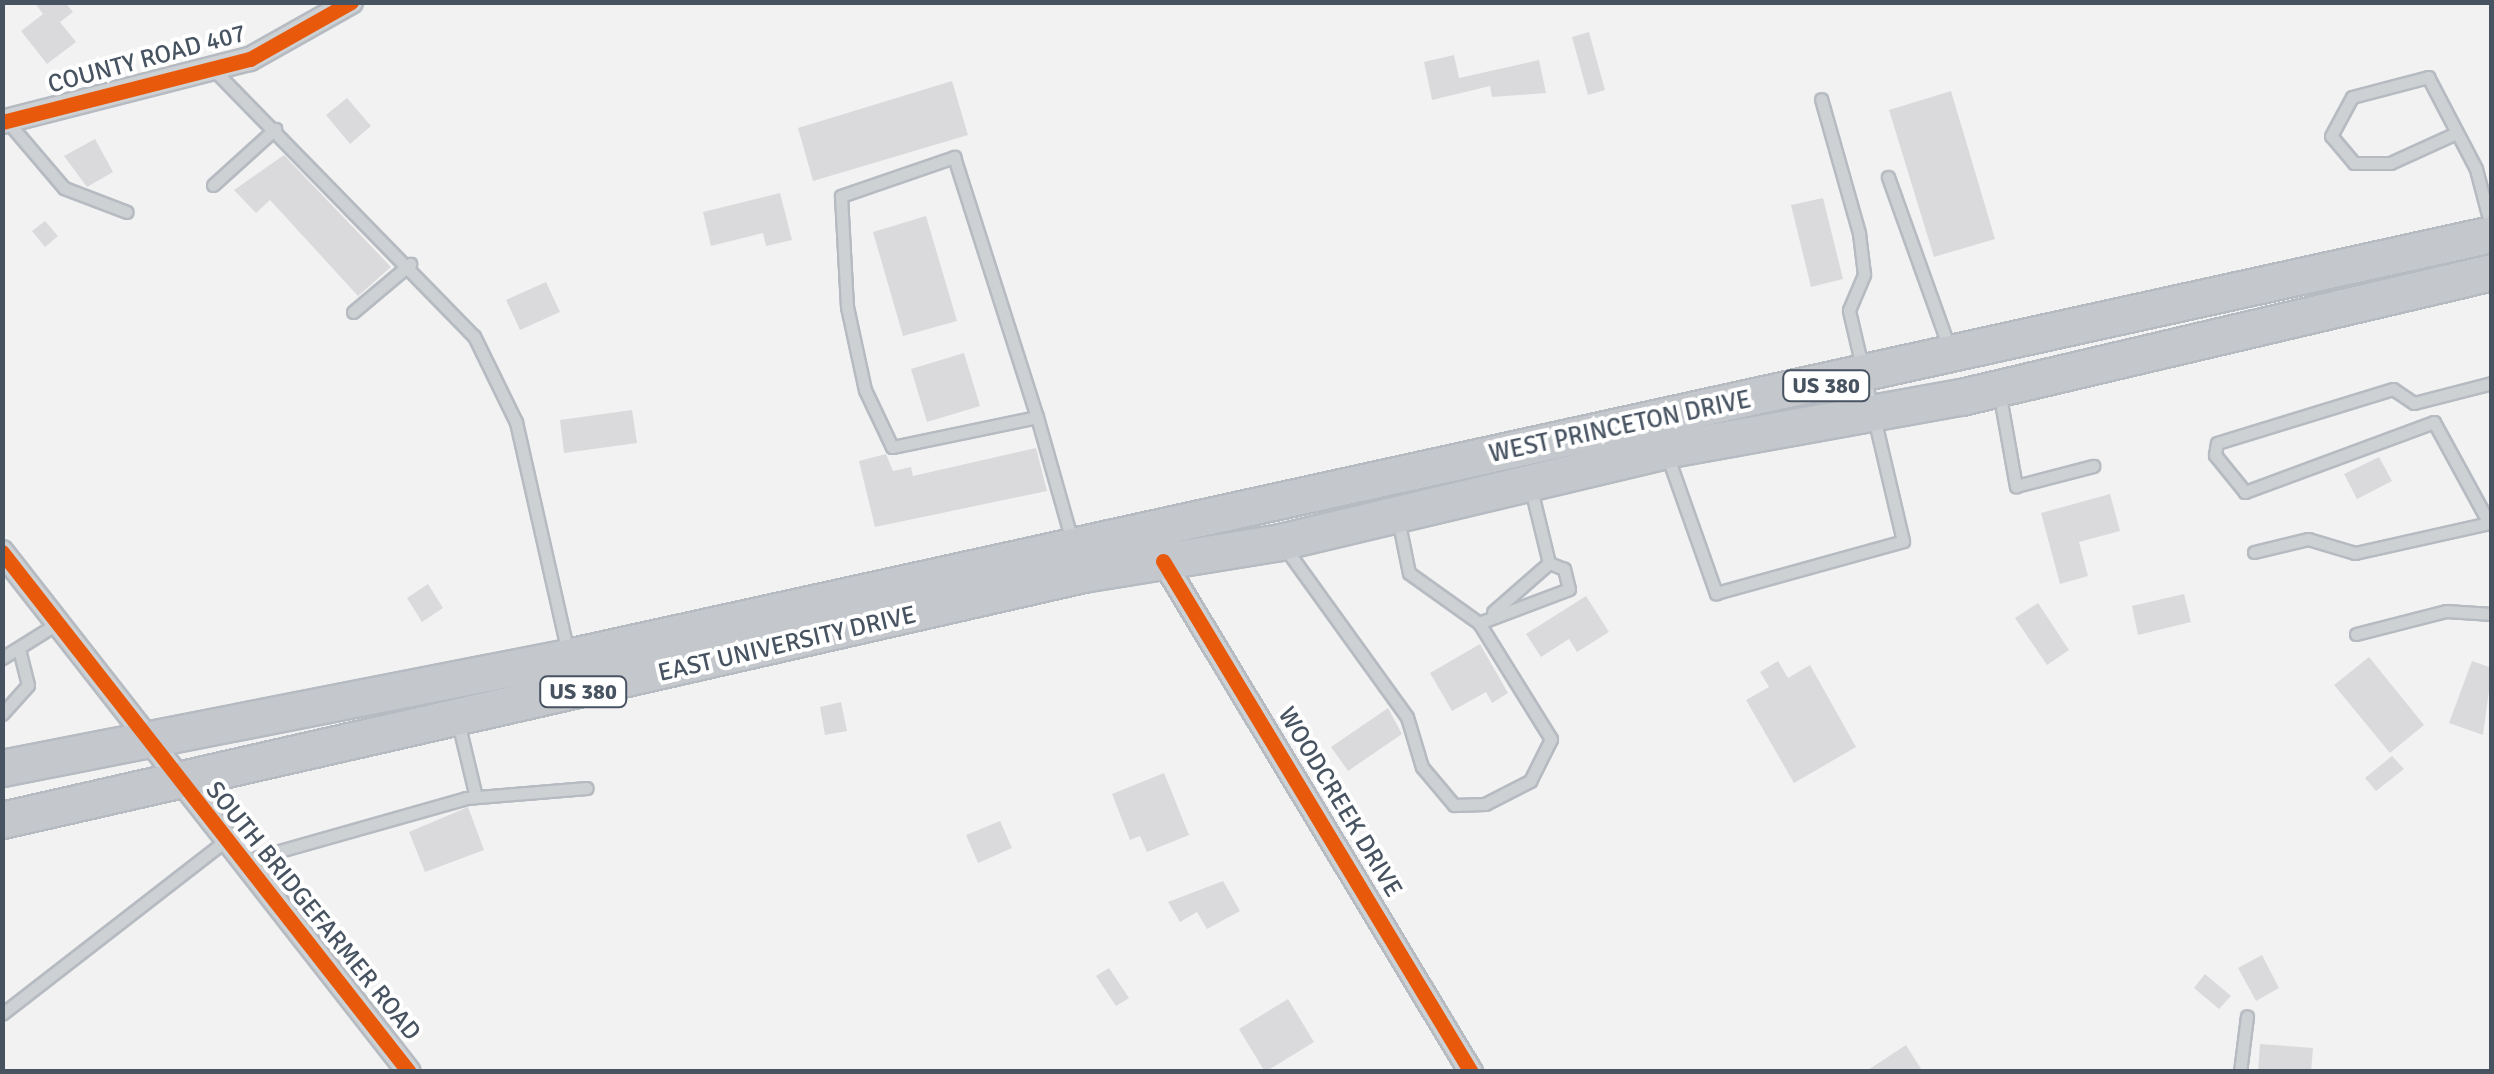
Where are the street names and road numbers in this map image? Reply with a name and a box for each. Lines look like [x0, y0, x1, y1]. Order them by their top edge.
street label: COUNTY ROAD 407 [45, 18, 249, 100]
road number: US 380 [1781, 369, 1871, 403]
street label: WEST PRINCETON DRIVE [1486, 385, 1754, 469]
street label: EAST UNIVERSITY DRIVE [655, 600, 919, 688]
road number: US 380 [538, 675, 628, 709]
street label: WOODCREEK DRIVE [1272, 702, 1408, 902]
street label: SOUTH BRIDGEFARMER ROAD [199, 775, 427, 1047]

